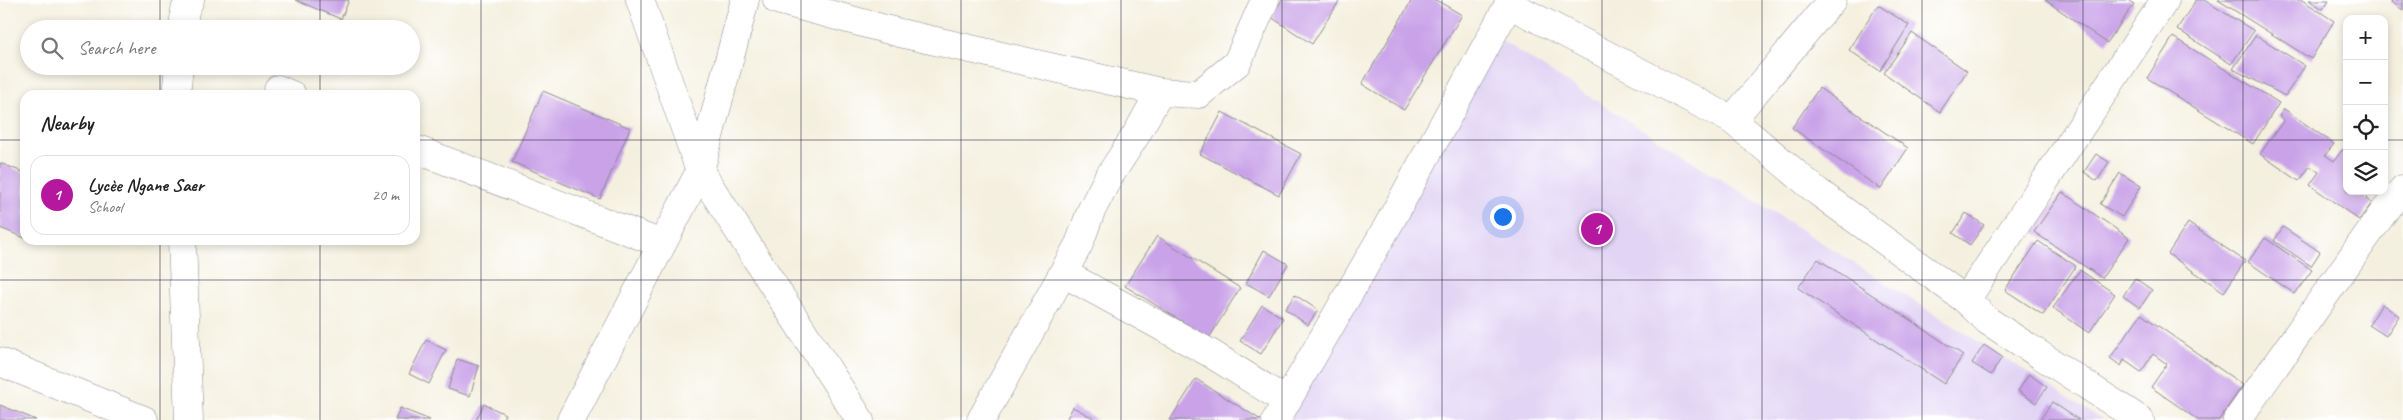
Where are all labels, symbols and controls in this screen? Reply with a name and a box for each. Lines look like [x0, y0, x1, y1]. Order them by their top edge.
map controls [2343, 15, 2388, 195]
button: + [2343, 15, 2388, 60]
search box [20, 20, 420, 75]
icon: search [38, 34, 66, 62]
text: Search here [78, 36, 155, 60]
button: − [2343, 60, 2388, 105]
button: locate [2343, 105, 2388, 150]
text: Nearby [40, 110, 93, 136]
button: layers [2343, 150, 2388, 195]
text: Lycèe Ngane Saer [88, 173, 204, 197]
text: 1 [53, 185, 61, 205]
text: 20 m [372, 185, 399, 205]
text: School [88, 197, 122, 217]
your location [1490, 204, 1516, 230]
pin: 1 [1581, 210, 1613, 248]

